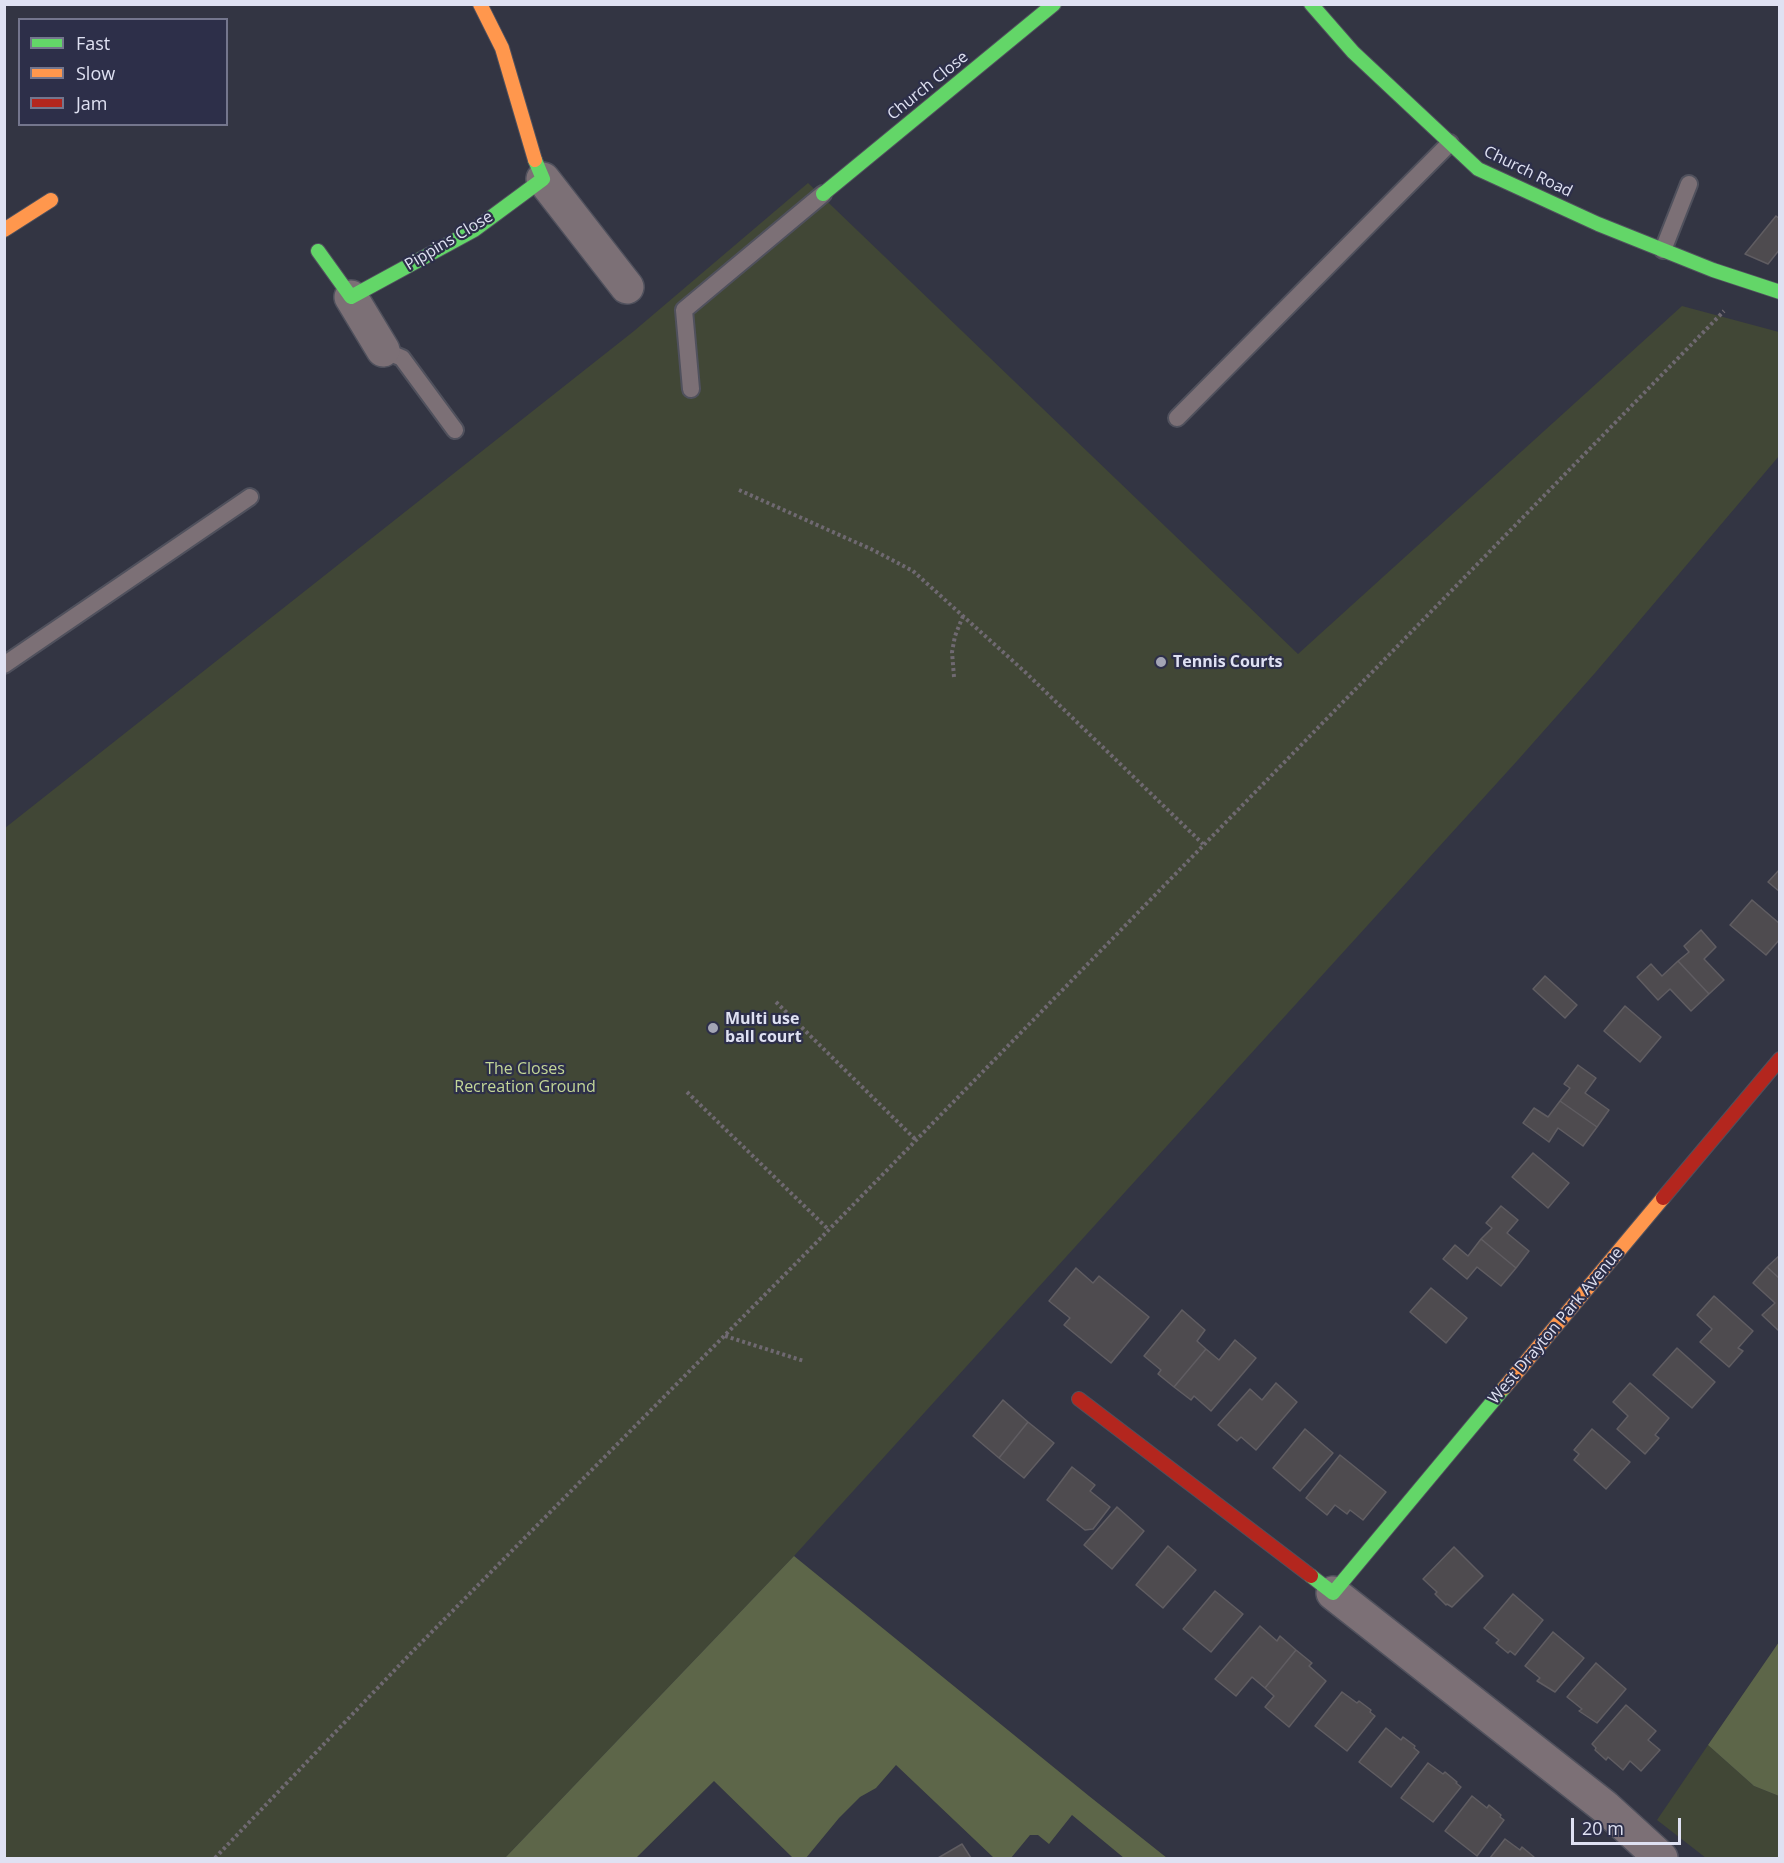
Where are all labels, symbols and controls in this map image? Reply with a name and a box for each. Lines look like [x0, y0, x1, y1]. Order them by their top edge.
legend [18, 18, 228, 126]
text: Fast [76, 31, 110, 55]
street label: Church Close [884, 48, 972, 124]
text: Slow [76, 61, 115, 85]
text: Jam [76, 91, 108, 115]
street label: Church Road [1481, 142, 1575, 202]
street label: Pippins Close [402, 207, 496, 275]
place label: Tennis Courts [1173, 652, 1283, 672]
marker: Tennis Courts [1154, 655, 1168, 669]
place label: Multi use ball court [725, 1009, 802, 1047]
marker: Multi use ball court [706, 1021, 720, 1035]
park label: The Closes Recreation Ground [454, 1059, 596, 1097]
street label: West Drayton Park Avenue [1485, 1244, 1627, 1408]
scale bar [1574, 1806, 1684, 1844]
text: 20 m [1582, 1816, 1624, 1840]

